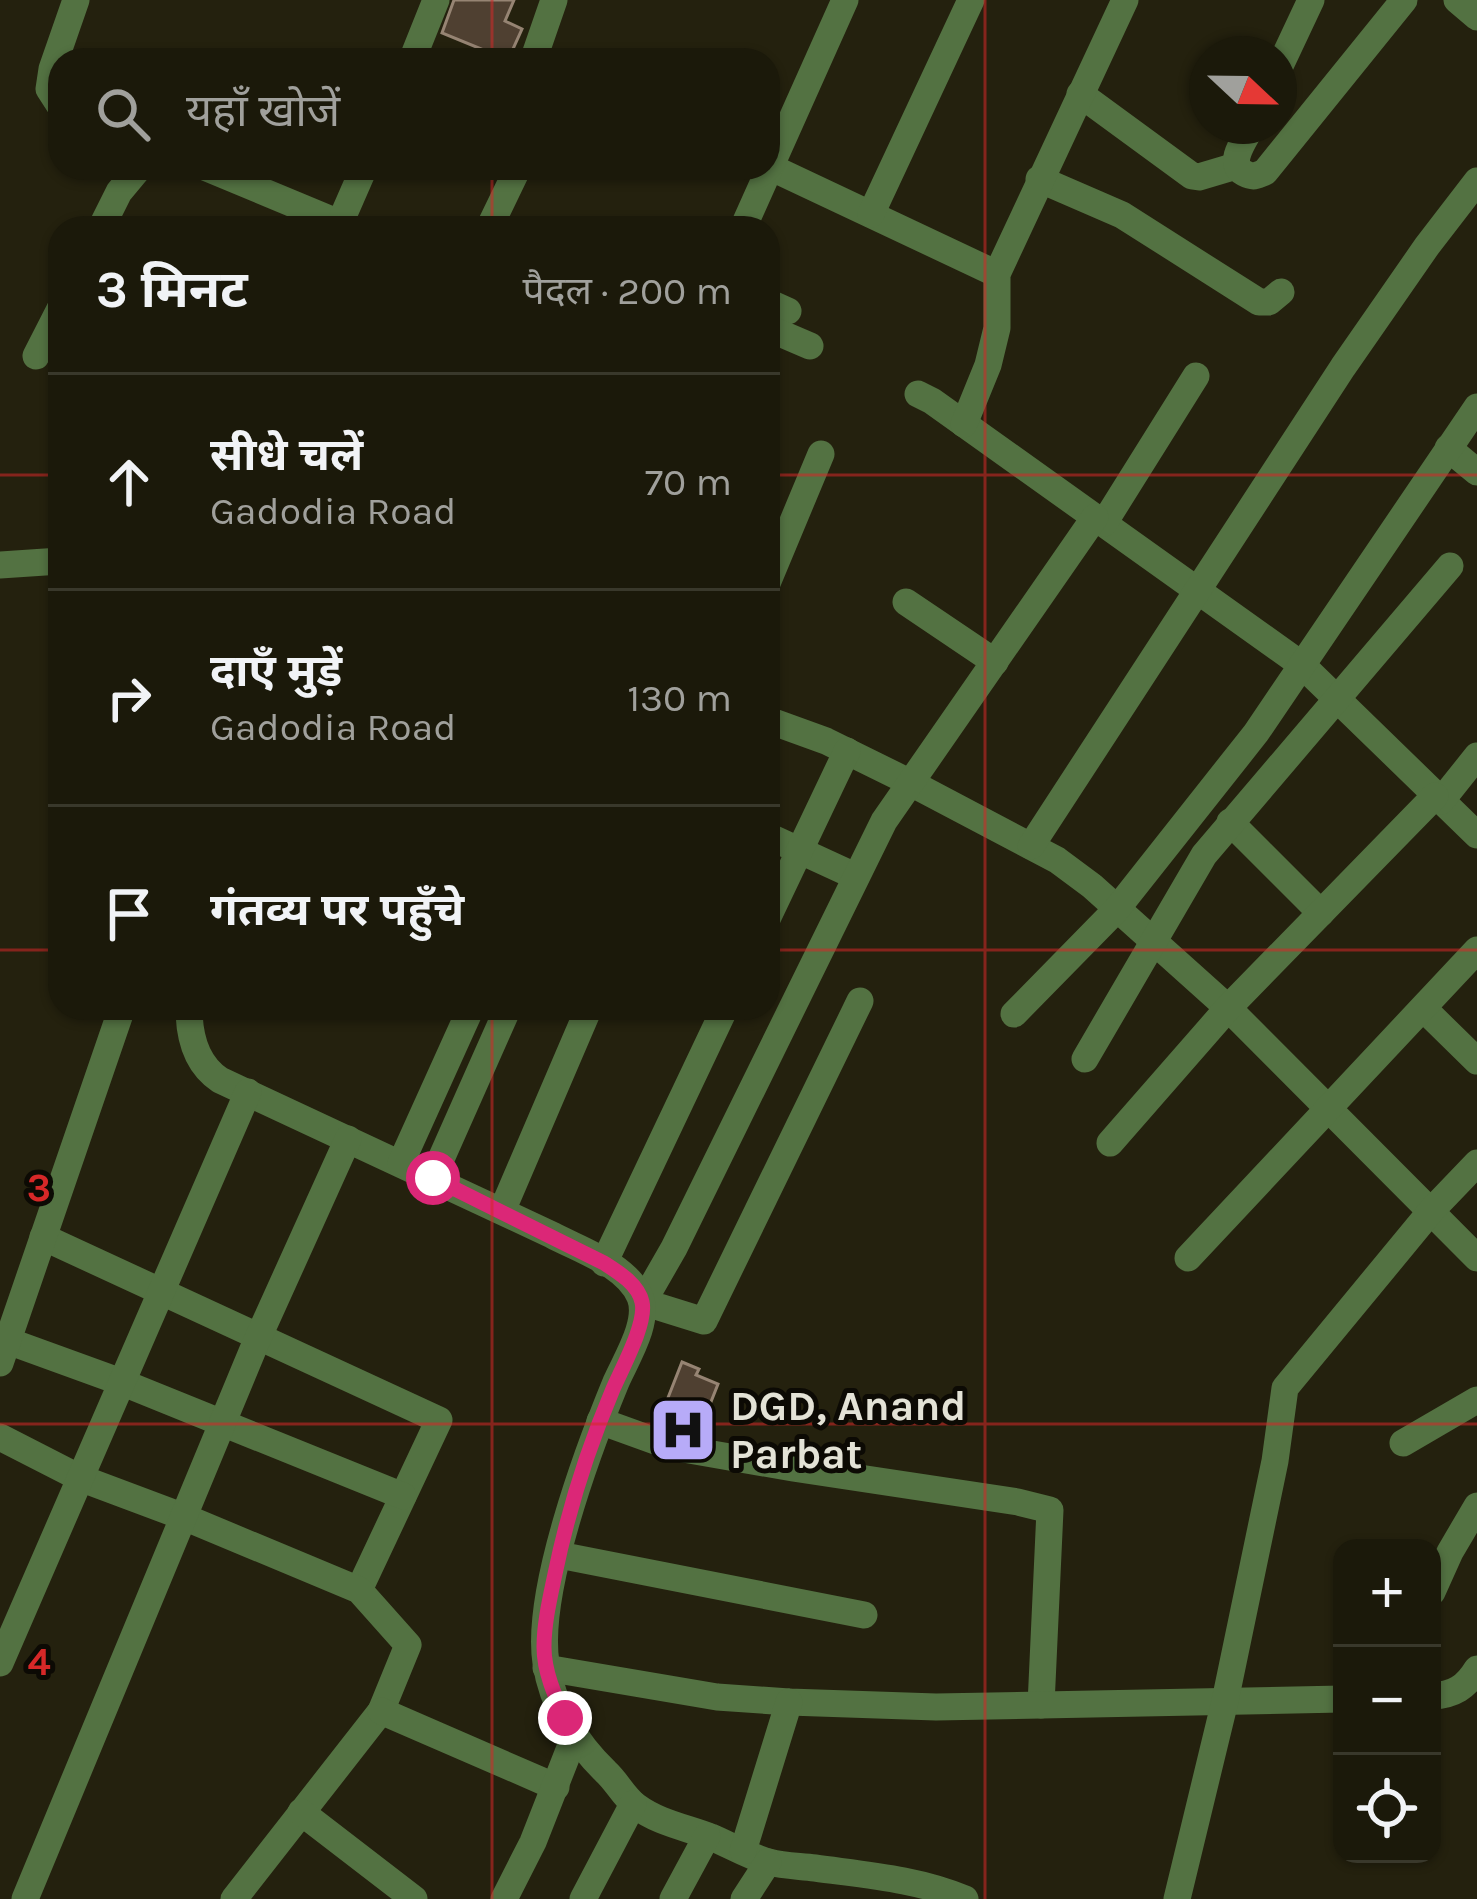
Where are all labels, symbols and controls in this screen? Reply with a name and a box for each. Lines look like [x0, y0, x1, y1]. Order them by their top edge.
north arrow [1189, 36, 1297, 144]
search box [48, 48, 780, 180]
icon: search [90, 81, 156, 147]
text: यहाँ खोजें [186, 85, 340, 137]
text: 3 मिनट [96, 260, 248, 320]
text: पैदल · 200 m [523, 268, 732, 314]
text: सीधे चलें [210, 429, 363, 481]
icon: ahead [96, 449, 162, 515]
text: 70 m [645, 459, 732, 505]
text: Gadodia Road [210, 488, 456, 534]
text: दाएँ मुड़ें [210, 645, 342, 697]
icon: right [96, 665, 162, 731]
text: 130 m [627, 675, 732, 721]
text: Gadodia Road [210, 704, 456, 750]
icon: arrive [96, 881, 162, 947]
text: गंतव्य पर पहुँचे [210, 884, 464, 936]
route start [406, 1151, 460, 1205]
text: 3 [27, 1165, 51, 1211]
place label: DGD, Anand Parbat [730, 1381, 966, 1479]
hospital icon: DGD, Anand Parbat [648, 1395, 718, 1465]
map controls [1333, 1539, 1441, 1863]
button: + [1333, 1539, 1441, 1647]
text: 4 [27, 1639, 51, 1685]
button: − [1333, 1647, 1441, 1755]
route end [538, 1691, 592, 1745]
button: locate [1333, 1755, 1441, 1863]

